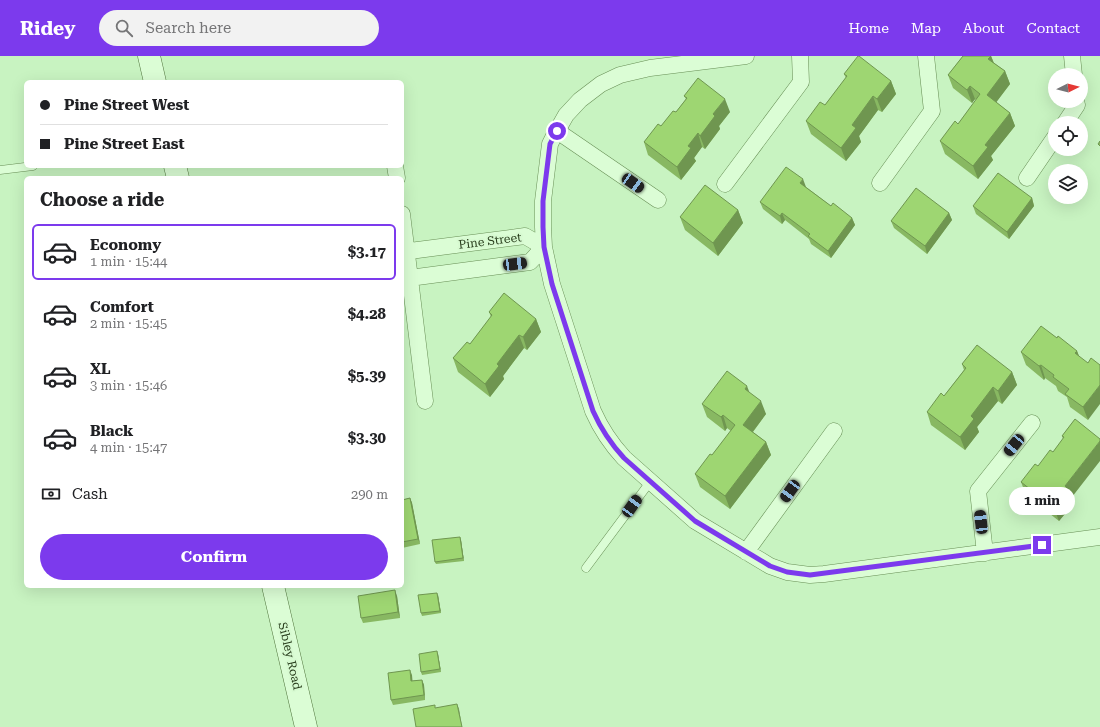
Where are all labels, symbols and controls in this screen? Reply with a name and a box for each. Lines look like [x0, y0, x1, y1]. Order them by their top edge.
search box [99, 10, 379, 46]
text: Ridey [20, 17, 75, 40]
icon: search [113, 17, 135, 39]
text: Search here [145, 19, 231, 37]
text: Home [848, 20, 889, 36]
text: Map [911, 20, 941, 36]
text: About [963, 20, 1005, 36]
text: Contact [1027, 20, 1080, 36]
north arrow [1048, 68, 1088, 108]
map controls [1048, 68, 1088, 204]
text: Pine Street West [64, 96, 189, 114]
button: locate [1048, 116, 1088, 156]
route start [548, 122, 566, 140]
text: Pine Street East [64, 135, 185, 153]
button: layers [1048, 164, 1088, 204]
car [620, 171, 646, 195]
text: Choose a ride [40, 189, 164, 210]
street label: Pine Street [458, 230, 523, 252]
icon: car [42, 234, 78, 270]
text: Economy [90, 236, 161, 254]
text: $3.17 [348, 243, 386, 261]
text: 1 min · 15:44 [90, 254, 167, 269]
car [502, 257, 528, 271]
icon: car [42, 296, 78, 332]
text: Comfort [90, 298, 154, 316]
text: $4.28 [348, 305, 386, 323]
text: 2 min · 15:45 [90, 316, 167, 331]
icon: car [42, 358, 78, 394]
text: XL [90, 360, 111, 378]
text: $5.39 [348, 367, 386, 385]
text: 3 min · 15:46 [90, 378, 167, 393]
icon: car [42, 420, 78, 456]
text: Black [90, 422, 133, 440]
text: $3.30 [348, 429, 386, 447]
car [1002, 432, 1026, 458]
text: 4 min · 15:47 [90, 440, 167, 455]
car [778, 478, 802, 504]
icon: cash [40, 483, 62, 505]
text: Cash [72, 485, 108, 503]
text: 290 m [351, 487, 388, 502]
callout: 1 min [1009, 487, 1075, 515]
car [620, 493, 644, 519]
text: 1 min [1024, 493, 1060, 508]
car [974, 509, 988, 535]
button: Confirm [40, 534, 388, 580]
route end [1033, 536, 1051, 554]
street label: Sibley Road [275, 621, 305, 691]

